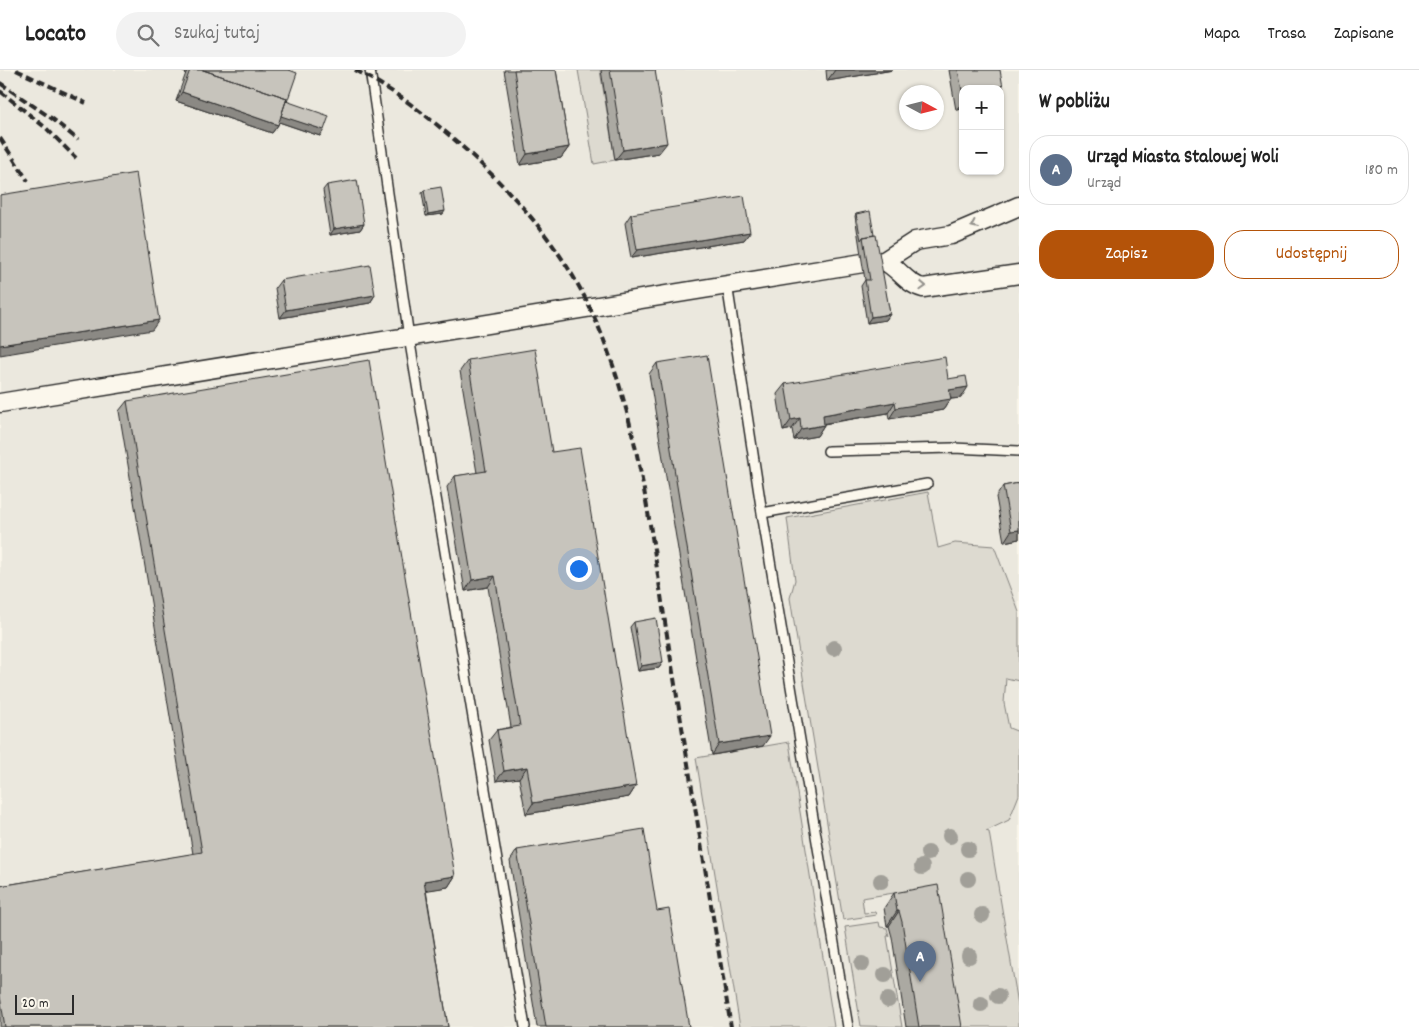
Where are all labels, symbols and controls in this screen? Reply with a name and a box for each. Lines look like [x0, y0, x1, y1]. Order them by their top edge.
search box [116, 12, 466, 57]
text: Locato [25, 18, 86, 52]
icon: search [134, 21, 162, 49]
text: Szukaj tutaj [174, 21, 260, 48]
text: Mapa [1204, 22, 1239, 47]
text: Trasa [1267, 22, 1306, 47]
text: Zapisane [1334, 22, 1394, 47]
north arrow [899, 85, 944, 130]
map controls [959, 85, 1004, 175]
button: + [959, 85, 1004, 130]
text: W pobliżu [1039, 88, 1110, 118]
button: − [959, 130, 1004, 175]
text: Urząd Miasta Stalowej Woli [1087, 145, 1278, 172]
text: A [1052, 159, 1060, 182]
text: 180 m [1365, 159, 1398, 182]
text: Urząd [1087, 172, 1121, 195]
one-way arrow [970, 219, 979, 229]
button: Zapisz [1039, 230, 1214, 279]
button: Udostępnij [1224, 230, 1399, 279]
one-way arrow [920, 281, 927, 291]
your location [566, 556, 592, 582]
pin: A [904, 941, 936, 982]
scale bar [15, 992, 74, 1015]
text: 20 m [22, 994, 49, 1014]

